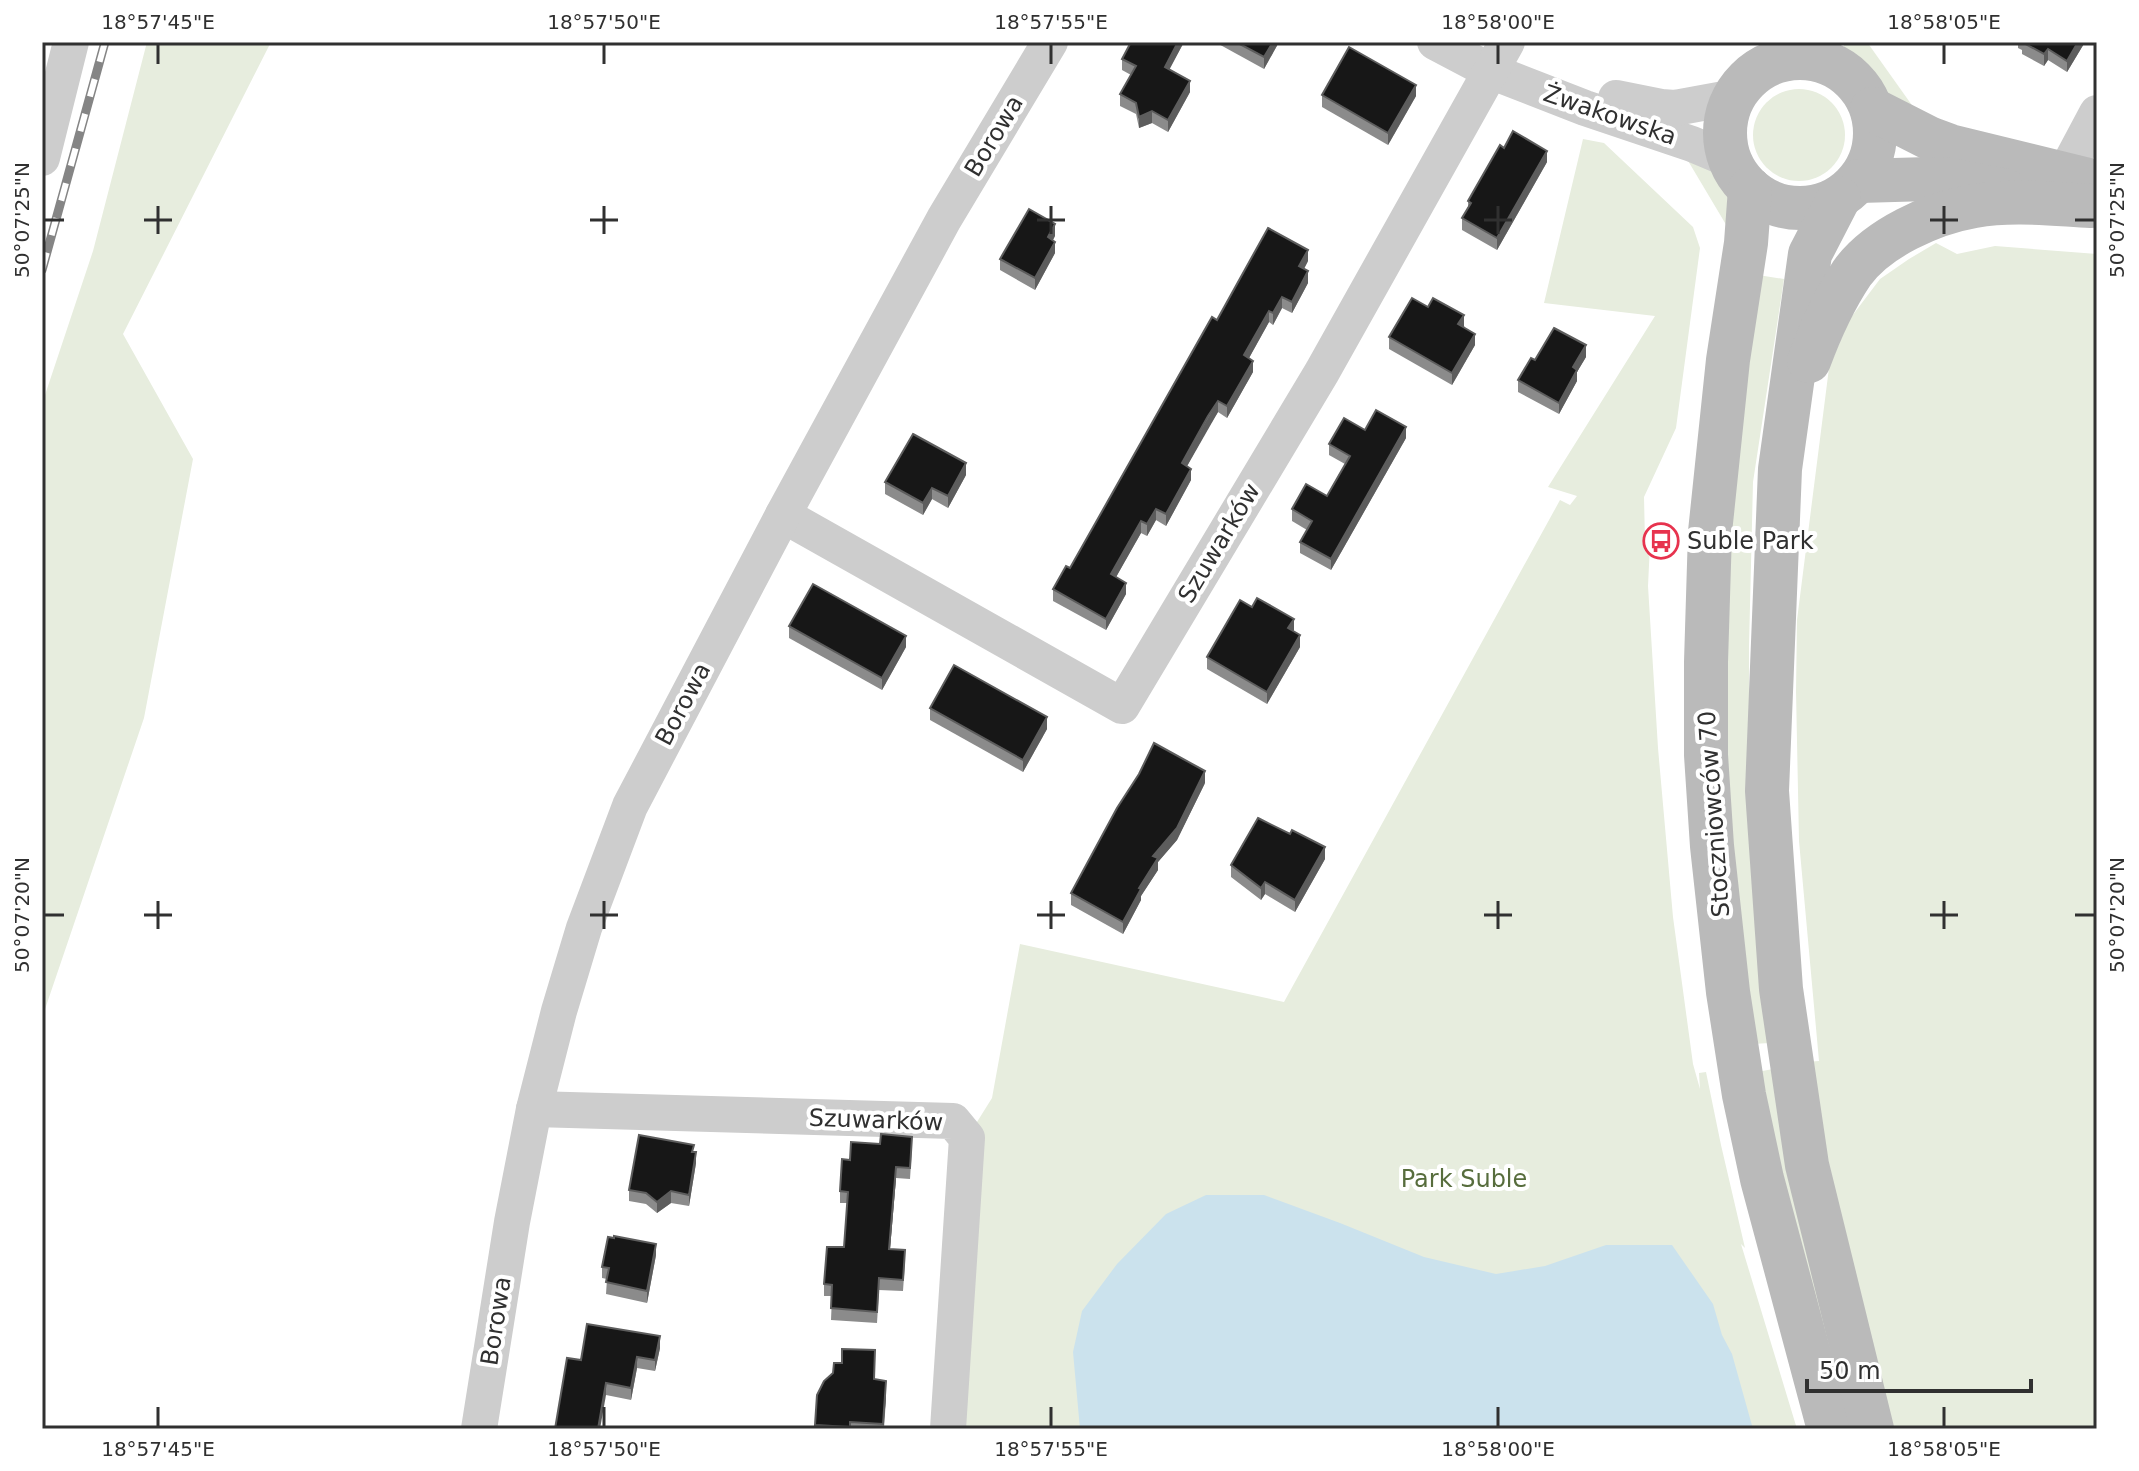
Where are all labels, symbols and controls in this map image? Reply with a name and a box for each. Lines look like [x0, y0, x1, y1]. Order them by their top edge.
text: 18°57'45"E [101, 10, 215, 34]
text: 18°57'50"E [547, 10, 661, 34]
text: 18°57'55"E [994, 10, 1108, 34]
text: 18°58'00"E [1441, 10, 1555, 34]
text: 18°58'05"E [1887, 10, 2001, 34]
street label: Żwakowska [1540, 78, 1681, 151]
street label: Borowa [959, 90, 1029, 182]
text: 50°07'25"N [10, 162, 34, 278]
text: 50°07'25"N [2105, 162, 2129, 278]
street label: Szuwarków [1172, 478, 1266, 608]
bus stop icon: Suble Park [1642, 522, 1680, 560]
place label: Suble Park [1687, 527, 1814, 555]
street label: Borowa [650, 658, 716, 750]
street label: Stoczniowców 70 [1693, 710, 1735, 918]
text: 50°07'20"N [10, 857, 34, 973]
text: 50°07'20"N [2105, 857, 2129, 973]
street label: Szuwarków [808, 1104, 944, 1136]
park label: Park Suble [1401, 1165, 1527, 1193]
street label: Borowa [475, 1275, 517, 1367]
scale bar [1807, 1343, 2031, 1393]
text: 50 m [1819, 1357, 1881, 1385]
text: 18°57'45"E [101, 1437, 215, 1461]
text: 18°57'50"E [547, 1437, 661, 1461]
text: 18°57'55"E [994, 1437, 1108, 1461]
text: 18°58'00"E [1441, 1437, 1555, 1461]
text: 18°58'05"E [1887, 1437, 2001, 1461]

